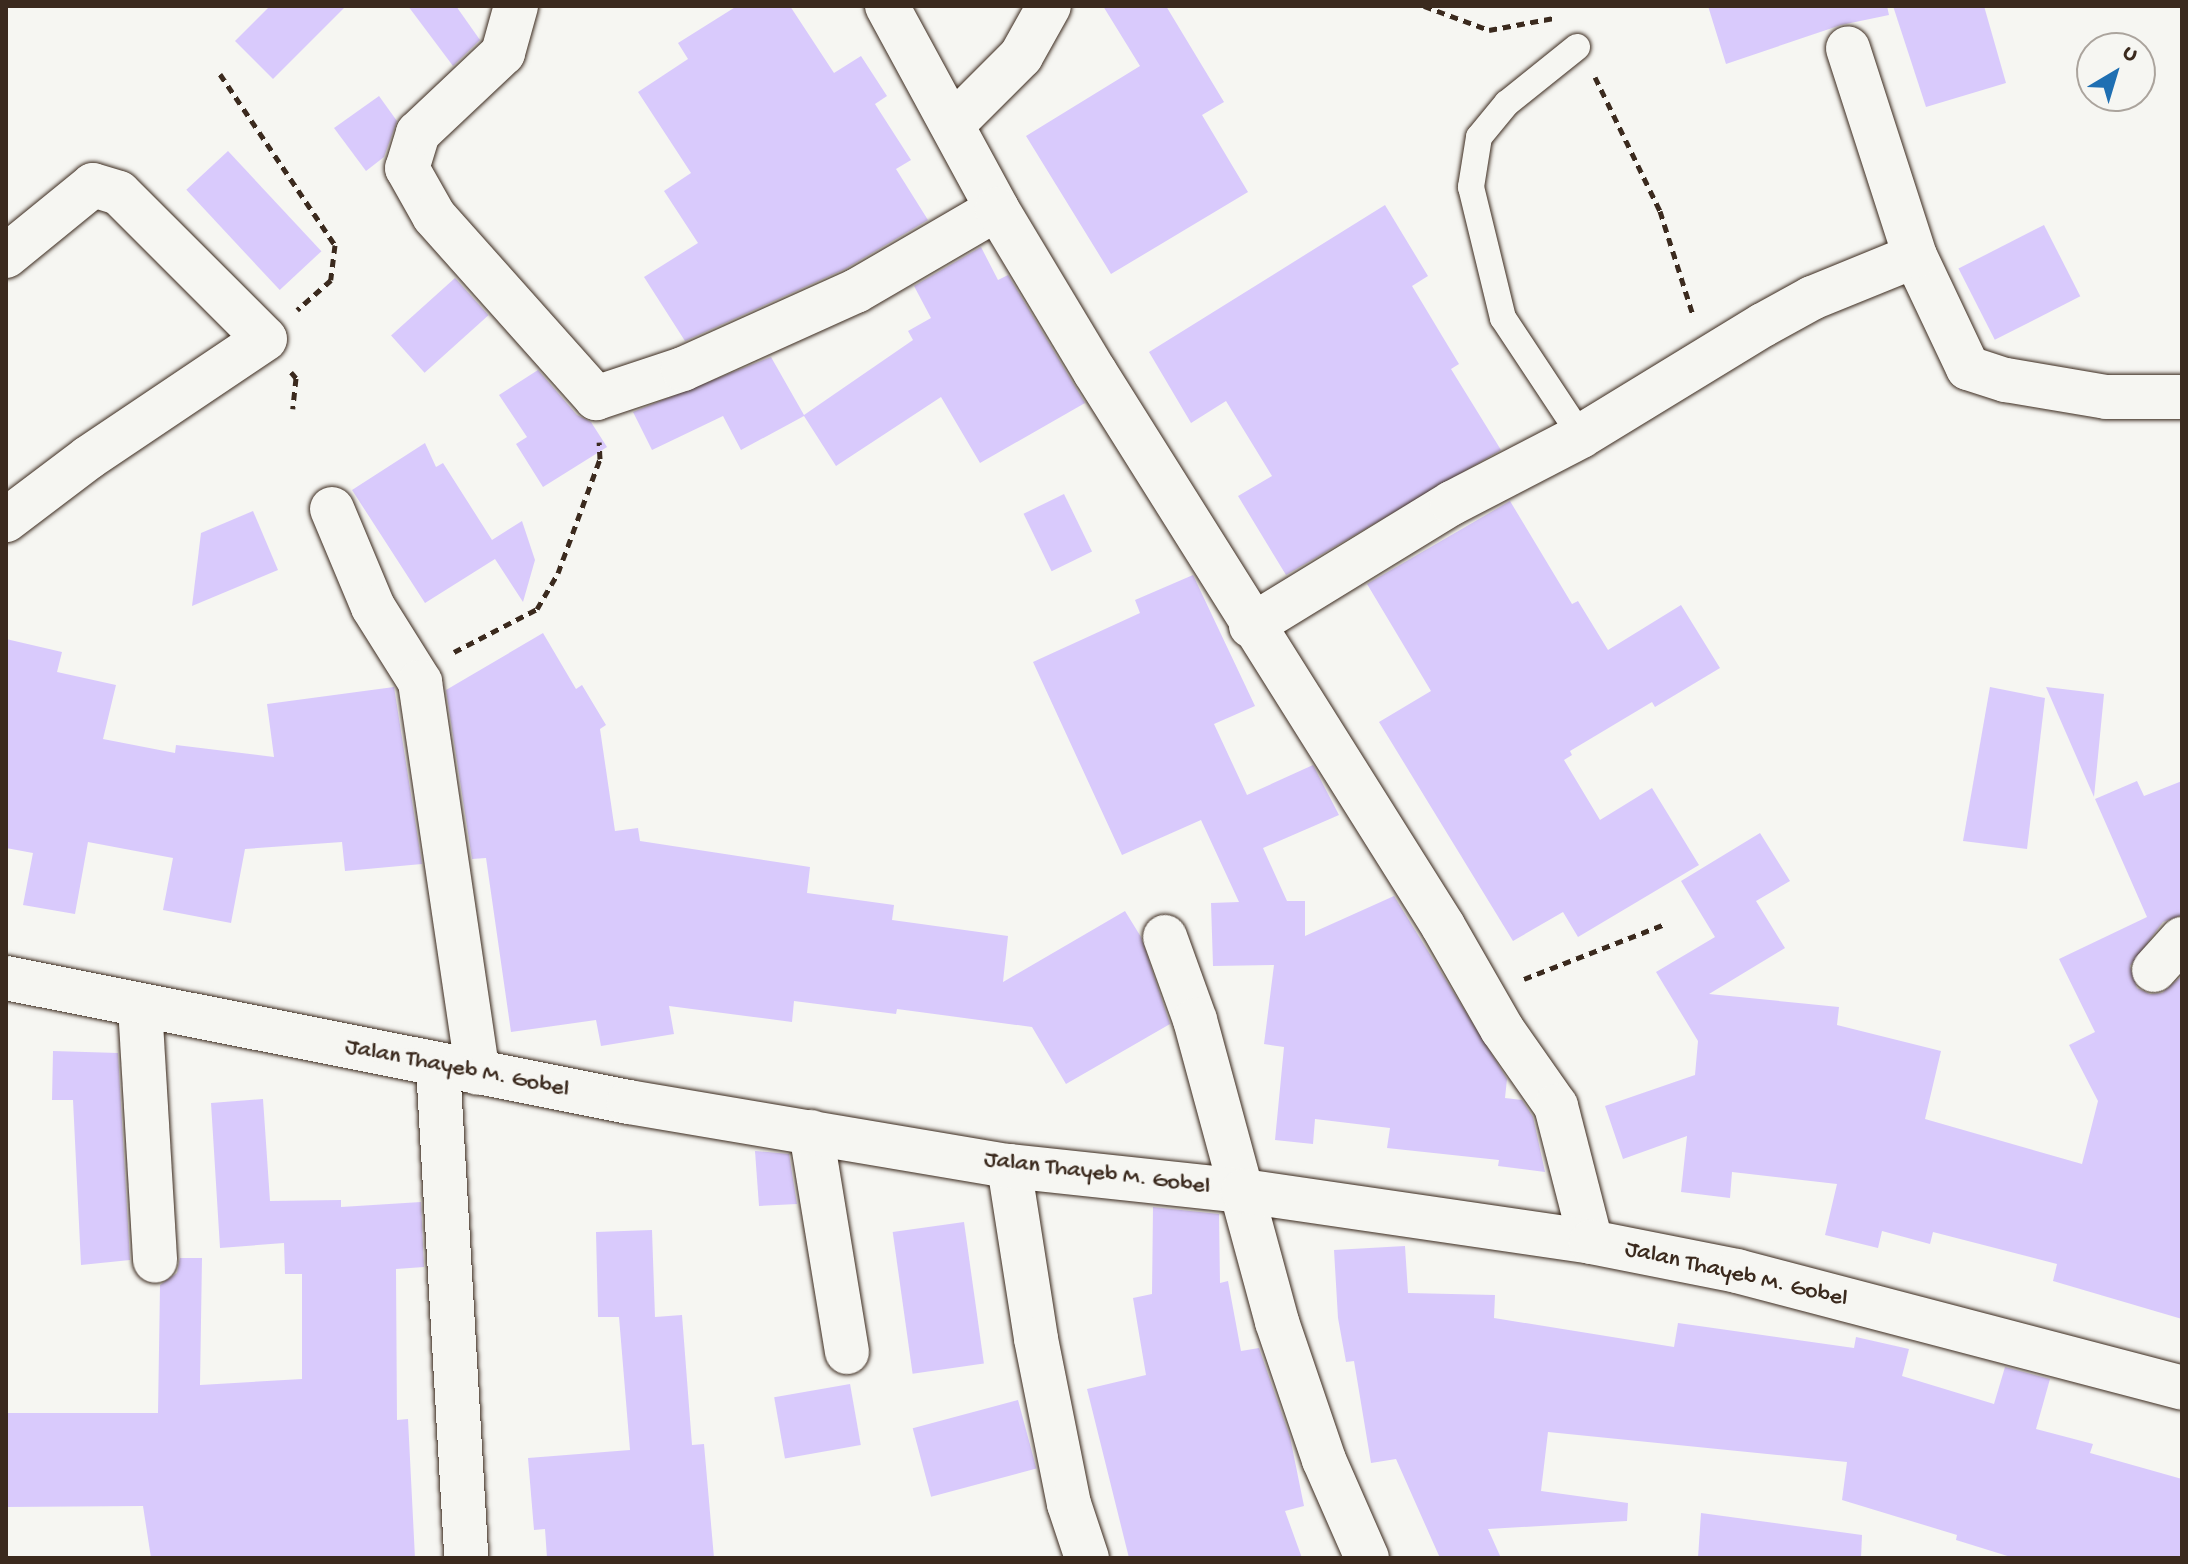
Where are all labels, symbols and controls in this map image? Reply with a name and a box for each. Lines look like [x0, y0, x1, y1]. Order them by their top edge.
north arrow [2076, 32, 2156, 112]
text: U [2117, 41, 2143, 69]
street label: Jalan Thayeb M. Gobel [343, 1033, 571, 1105]
street label: Jalan Thayeb M. Gobel [982, 1146, 1212, 1202]
street label: Jalan Thayeb M. Gobel [1622, 1235, 1850, 1315]

